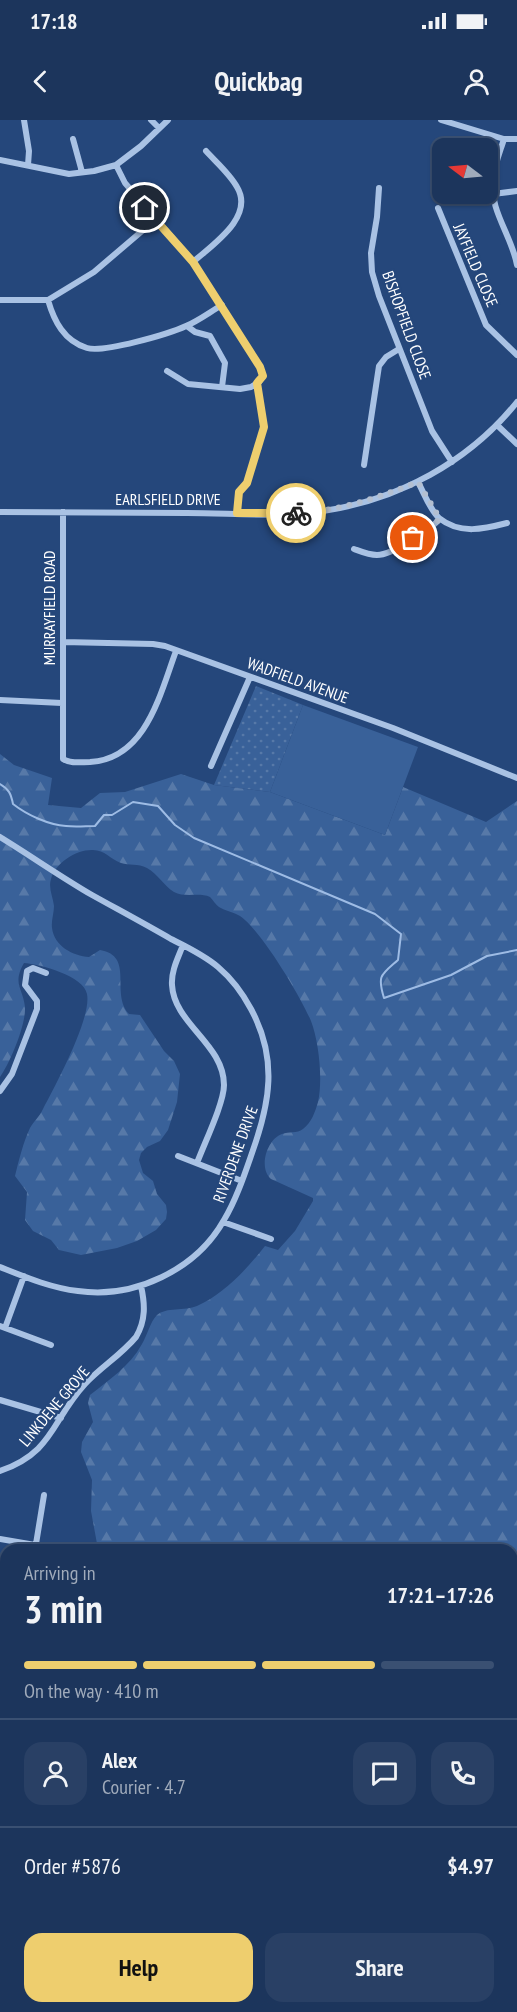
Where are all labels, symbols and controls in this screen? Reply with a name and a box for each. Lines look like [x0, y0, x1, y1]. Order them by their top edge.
text: 17:18 [30, 7, 78, 35]
text: Quickbag [214, 64, 303, 98]
icon: back [24, 65, 57, 98]
icon: person [460, 65, 493, 98]
north arrow [432, 138, 498, 204]
map controls [432, 138, 498, 204]
pin [119, 182, 170, 233]
icon: home [128, 191, 161, 224]
street label: JAYFIELD CLOSE [449, 219, 503, 310]
street label: BISHOPFIELD CLOSE [378, 268, 436, 382]
courier [266, 483, 326, 543]
street label: EARLSFIELD DRIVE [115, 489, 221, 509]
icon: bike [280, 497, 313, 530]
pin [387, 512, 438, 563]
icon: bag [396, 521, 429, 554]
street label: MURRAYFIELD ROAD [39, 551, 59, 665]
street label: WADFIELD AVENUE [245, 652, 352, 708]
street label: RIVERDENE DRIVE [208, 1103, 262, 1205]
street label: LINKDENE GROVE [15, 1362, 93, 1450]
text: Arriving in [24, 1560, 96, 1586]
text: 17:21–17:26 [387, 1581, 494, 1609]
text: 3 min [24, 1583, 103, 1634]
text: On the way · 410 m [24, 1678, 159, 1704]
button: person [24, 1742, 87, 1805]
button: chat [353, 1742, 416, 1805]
button: phone [431, 1742, 494, 1805]
text: Alex [102, 1746, 137, 1774]
text: Courier · 4.7 [102, 1774, 186, 1800]
text: Order #5876 [24, 1852, 121, 1880]
text: $4.97 [447, 1852, 494, 1880]
button: Help [24, 1933, 253, 2002]
button: Share [265, 1933, 494, 2002]

